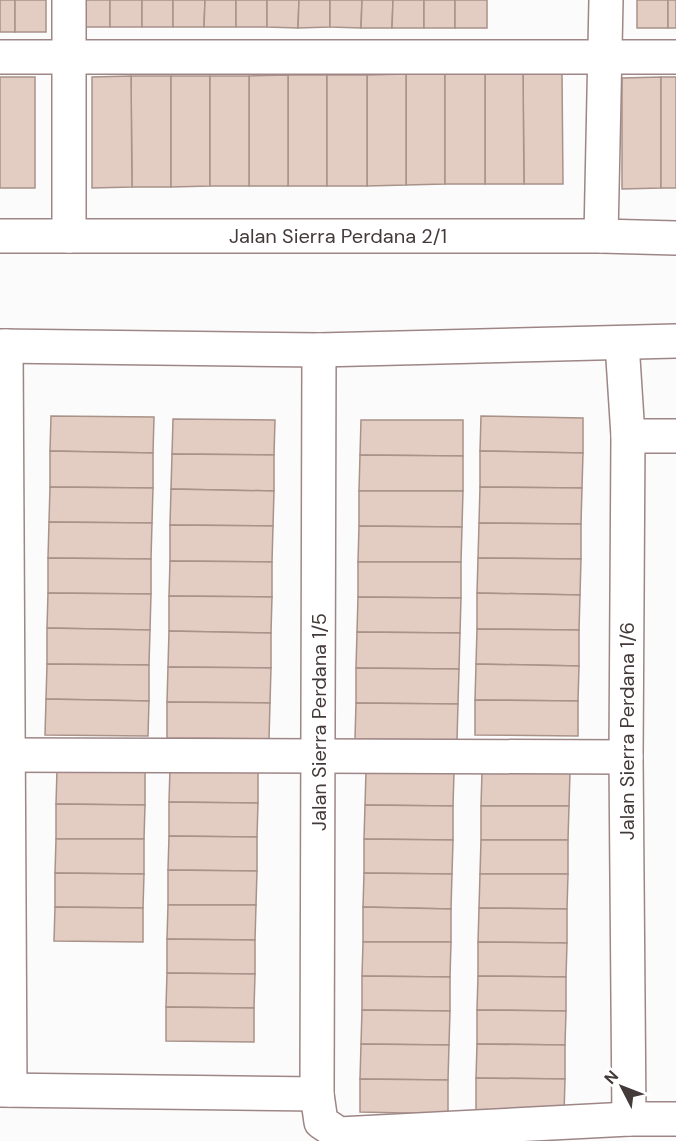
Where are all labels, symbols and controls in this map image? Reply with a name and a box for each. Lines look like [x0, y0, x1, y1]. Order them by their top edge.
street label: Jalan Sierra Perdana 2/1 [229, 223, 447, 249]
street label: Jalan Sierra Perdana 1/5 [306, 613, 332, 831]
street label: Jalan Sierra Perdana 1/6 [614, 622, 640, 840]
north arrow [592, 1057, 652, 1117]
text: N [600, 1066, 623, 1089]

